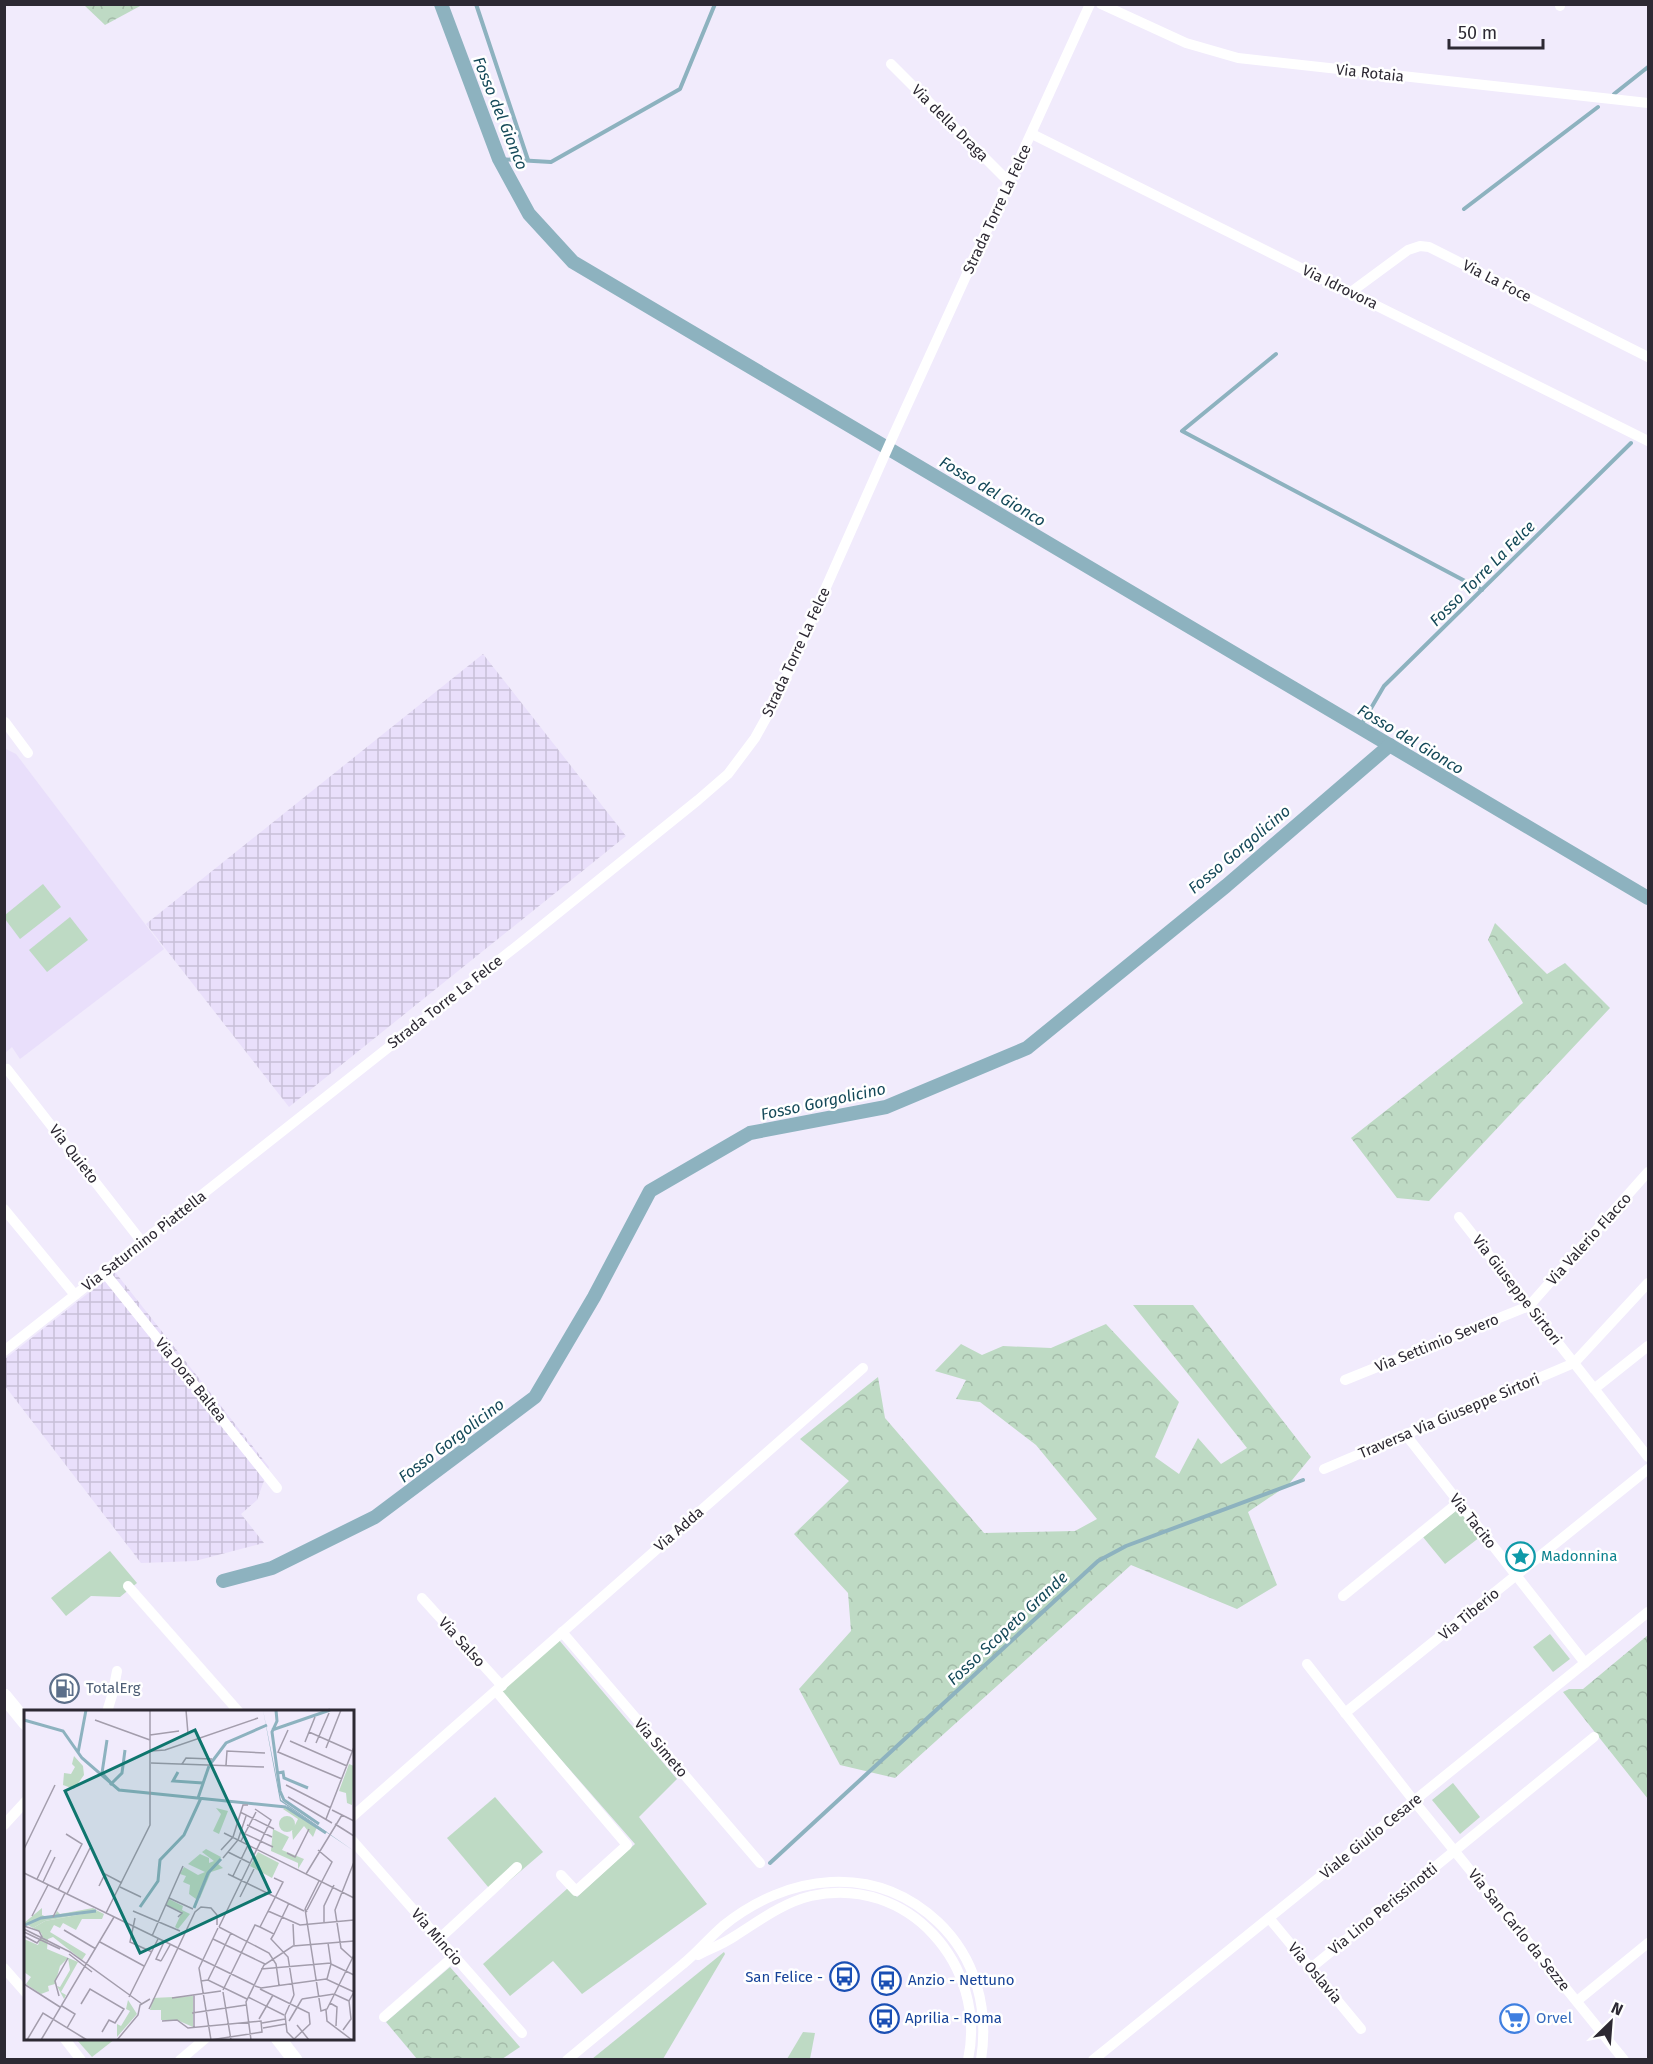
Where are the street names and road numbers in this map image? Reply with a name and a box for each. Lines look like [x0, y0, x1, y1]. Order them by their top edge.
street label: Via Rotaia [1335, 60, 1405, 86]
street label: Via della Draga [908, 81, 992, 165]
street label: Strada Torre La Felce [959, 141, 1035, 277]
street label: Via La Foce [1460, 256, 1534, 306]
street label: Via Idrovora [1299, 261, 1381, 313]
street label: Strada Torre La Felce [758, 584, 834, 720]
street label: Strada Torre La Felce [384, 952, 506, 1052]
street label: Via Quieto [45, 1121, 103, 1187]
street label: Via Saturnino Piattella [78, 1187, 210, 1295]
street label: Via Valerio Flacco [1543, 1189, 1635, 1289]
street label: Via Giuseppe Sirtori [1469, 1231, 1565, 1349]
street label: Via Settimio Severo [1373, 1310, 1501, 1376]
street label: Via Dora Baltea [151, 1334, 231, 1426]
street label: Traversa Via Giuseppe Sirtori [1356, 1370, 1542, 1462]
street label: Via Tacito [1446, 1490, 1500, 1552]
street label: Via Adda [651, 1503, 707, 1555]
street label: Via Tiberio [1435, 1584, 1503, 1644]
street label: Via Salso [435, 1613, 489, 1671]
street label: Via Simeto [631, 1715, 691, 1781]
street label: Viale Giulio Cesare [1317, 1789, 1425, 1883]
street label: Via Lino Perissinotti [1325, 1859, 1441, 1959]
street label: Via San Carlo da Sezze [1464, 1865, 1574, 1995]
street label: Via Mincio [407, 1905, 467, 1969]
street label: Via Oslavia [1284, 1939, 1346, 2007]

